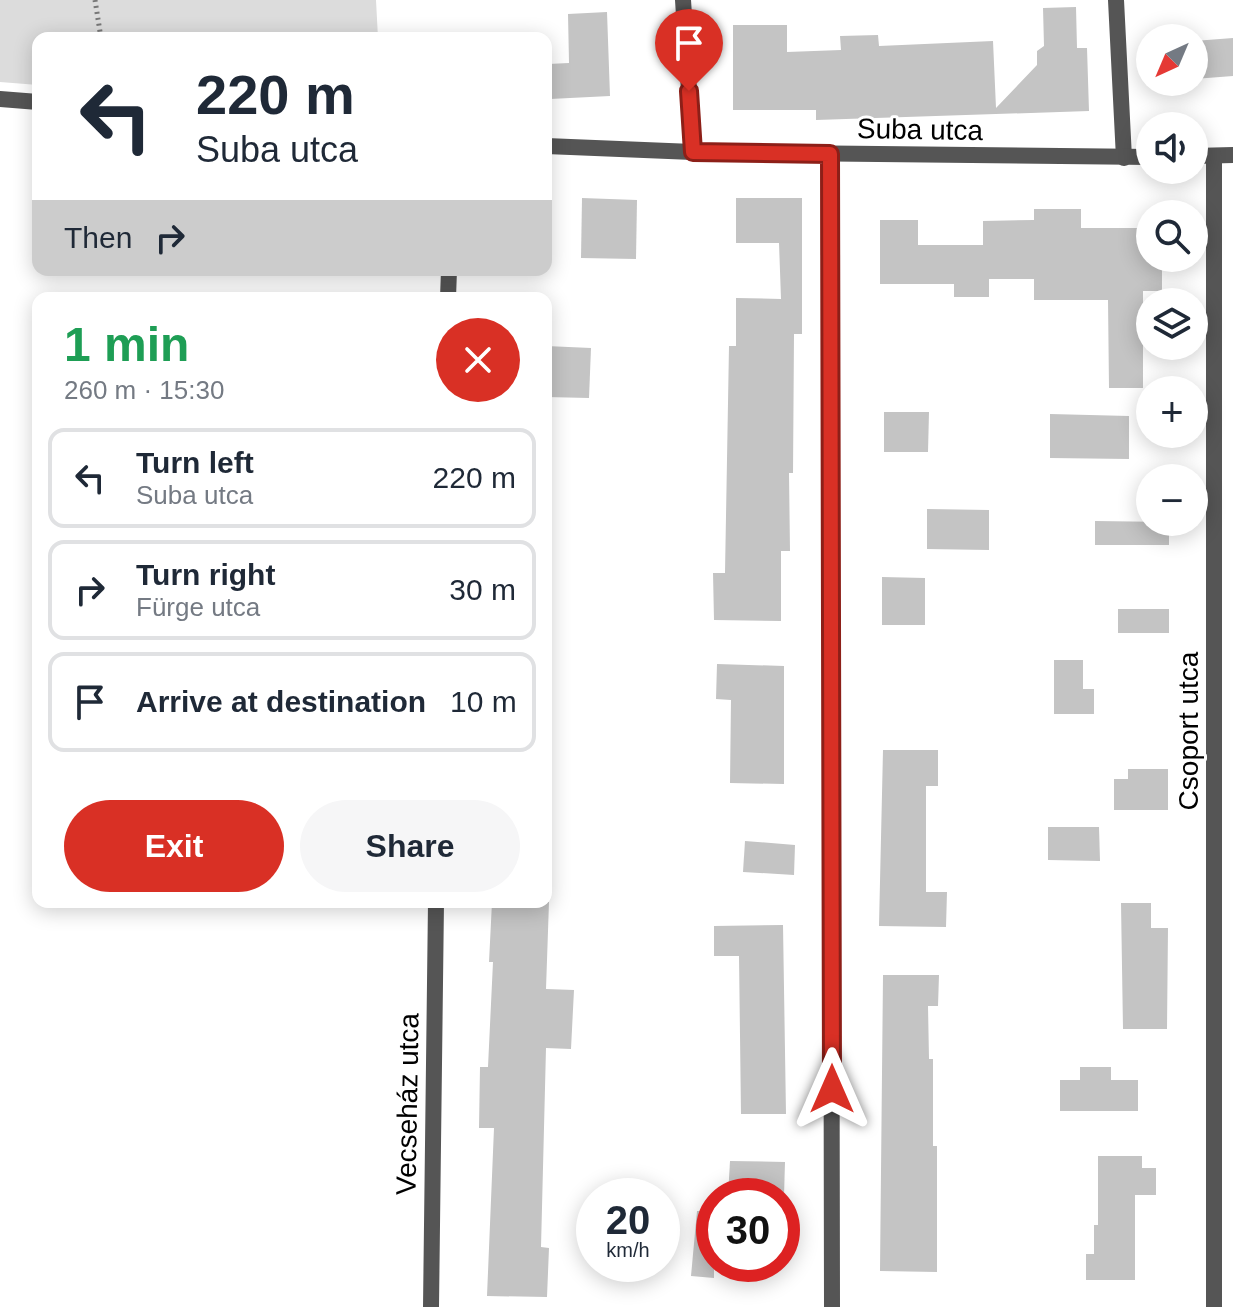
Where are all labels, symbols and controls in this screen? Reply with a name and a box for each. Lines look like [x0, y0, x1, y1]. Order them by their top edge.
pin [655, 9, 723, 91]
icon: arrive [667, 21, 711, 65]
north arrow [1136, 24, 1208, 96]
map controls [1136, 24, 1208, 536]
text: 220 m [196, 63, 355, 126]
icon: left [64, 64, 168, 168]
button: sound [1136, 112, 1208, 184]
street label: Suba utca [857, 113, 984, 146]
text: Suba utca [196, 129, 358, 170]
button: search [1136, 200, 1208, 272]
icon: right [148, 216, 192, 260]
text: Then [64, 221, 132, 254]
button: layers [1136, 288, 1208, 360]
text: 1 min [64, 318, 189, 371]
button: close [436, 318, 520, 402]
text: 260 m · 15:30 [64, 375, 224, 405]
button: + [1136, 376, 1208, 448]
text: Turn left [136, 446, 254, 479]
icon: left [68, 456, 112, 500]
text: 220 m [433, 461, 516, 494]
button: − [1136, 464, 1208, 536]
text: Suba utca [136, 480, 253, 510]
text: Turn right [136, 558, 275, 591]
icon: right [68, 568, 112, 612]
text: 30 m [449, 573, 516, 606]
text: Fürge utca [136, 592, 260, 622]
street label: Csoport utca [1173, 651, 1204, 810]
icon: arrive [68, 680, 112, 724]
text: Arrive at destination [136, 685, 426, 718]
text: 10 m [450, 685, 517, 718]
button: Exit [64, 800, 284, 892]
button: Share [300, 800, 520, 892]
street label: Vecseház utca [390, 1012, 425, 1195]
position arrow [790, 1047, 874, 1131]
speed limit sign: 30 [696, 1178, 800, 1282]
text: 20 [606, 1198, 650, 1242]
text: km/h [606, 1239, 650, 1261]

